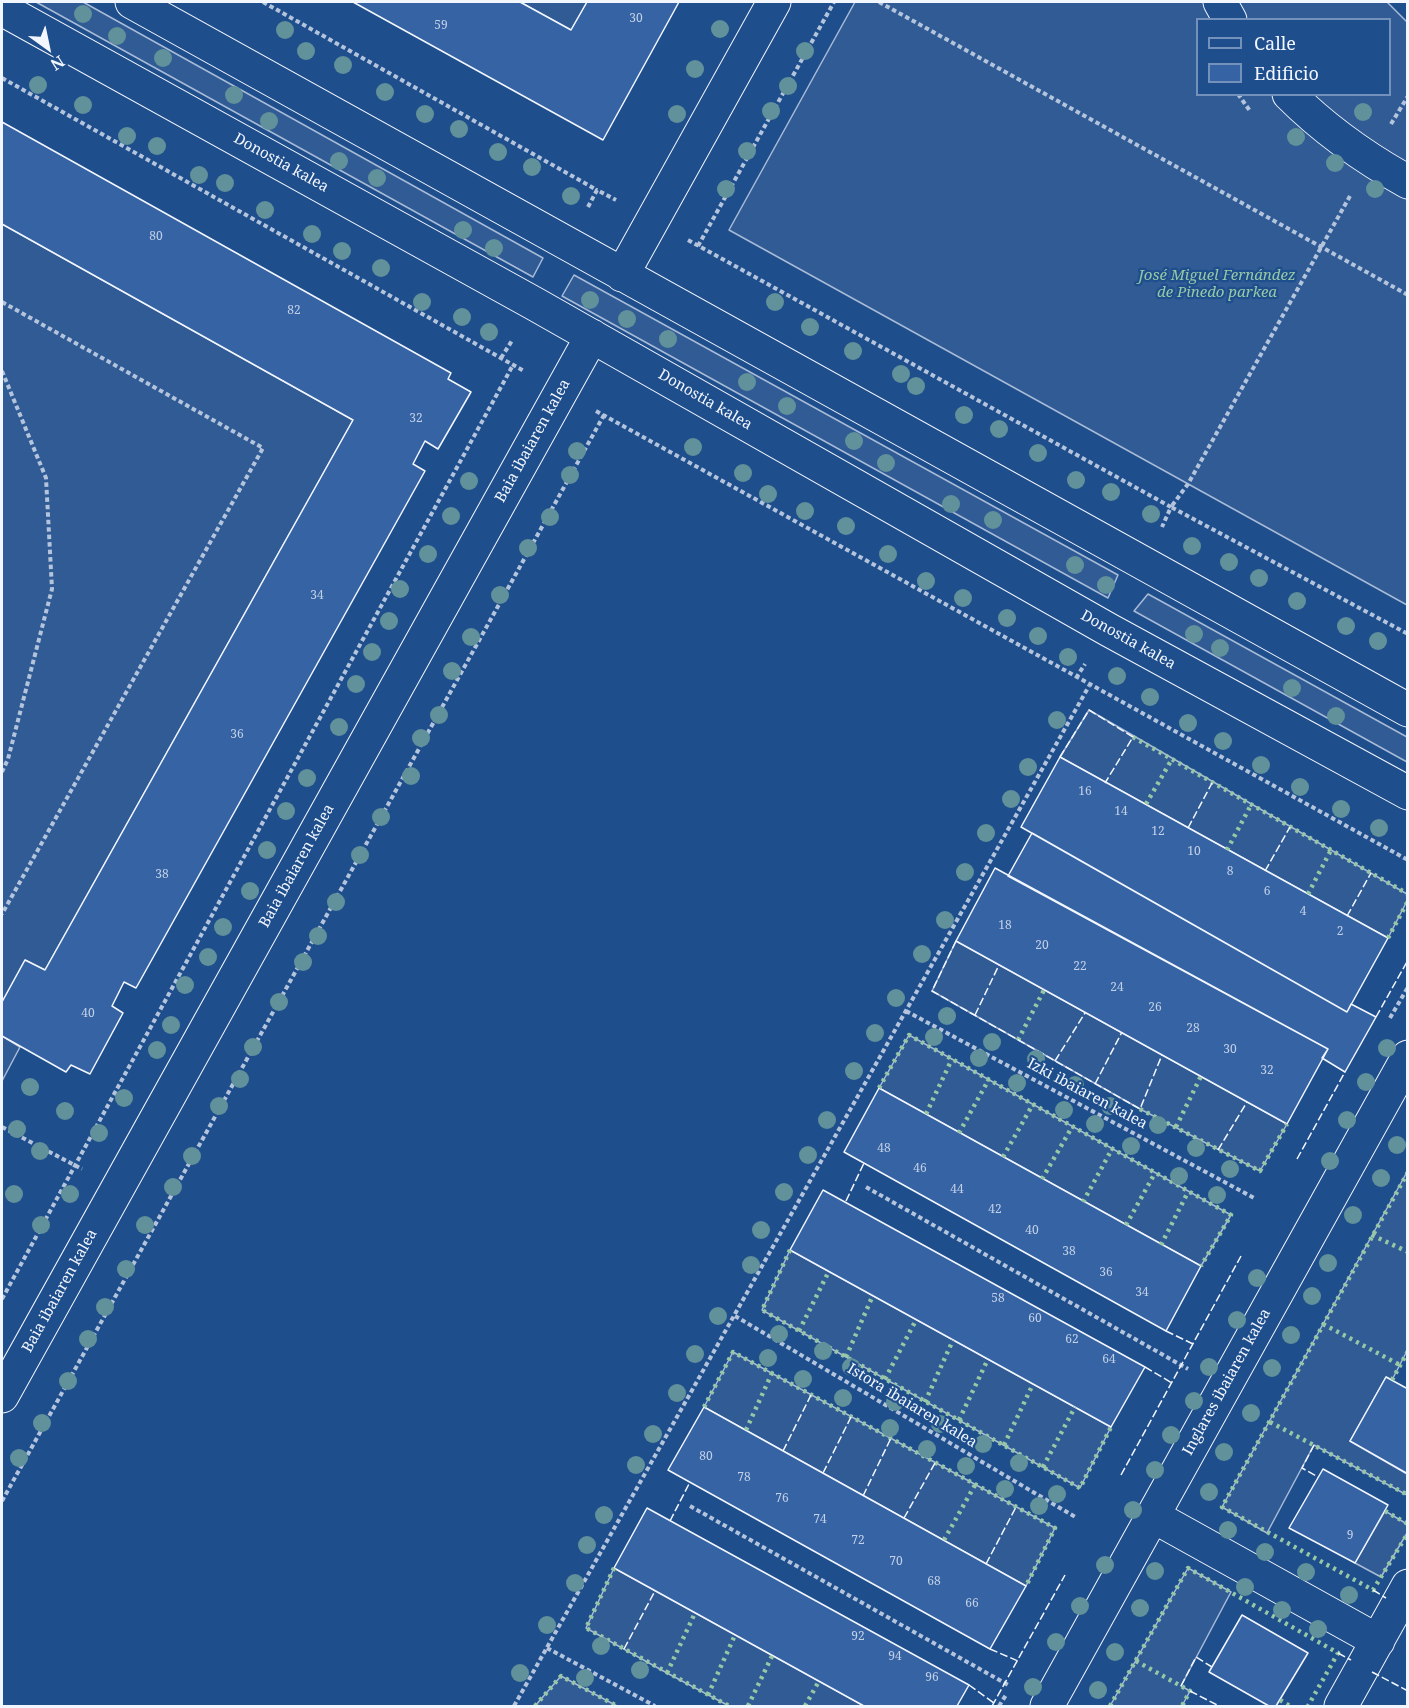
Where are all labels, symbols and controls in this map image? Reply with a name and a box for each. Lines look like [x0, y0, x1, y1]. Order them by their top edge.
house number: 30 [629, 12, 643, 26]
north arrow [18, 18, 78, 78]
legend [1196, 18, 1391, 96]
house number: 59 [434, 19, 448, 33]
text: Calle [1254, 31, 1296, 55]
text: N [47, 50, 69, 76]
text: Edificio [1254, 61, 1319, 85]
street label: Donostia kalea [231, 130, 331, 196]
house number: 80 [149, 230, 163, 244]
park label: José Miguel Fernández de Pinedo parkea [1138, 267, 1296, 302]
house number: 82 [287, 304, 301, 318]
street label: Donostia kalea [655, 366, 755, 434]
street label: Baia ibaiaren kalea [492, 376, 574, 506]
house number: 32 [409, 412, 423, 426]
house number: 34 [310, 589, 324, 603]
street label: Donostia kalea [1078, 607, 1178, 673]
house number: 36 [230, 728, 244, 742]
house number: 16 [1078, 785, 1092, 799]
street label: Baia ibaiaren kalea [256, 801, 338, 931]
house number: 14 [1114, 805, 1128, 819]
house number: 12 [1151, 825, 1165, 839]
house number: 10 [1187, 845, 1201, 859]
house number: 8 [1227, 865, 1233, 879]
house number: 38 [155, 868, 169, 882]
house number: 6 [1264, 885, 1270, 899]
house number: 4 [1300, 905, 1306, 919]
house number: 18 [998, 919, 1012, 933]
house number: 2 [1337, 925, 1343, 939]
house number: 20 [1035, 939, 1049, 953]
house number: 22 [1073, 960, 1087, 974]
house number: 24 [1110, 981, 1124, 995]
house number: 26 [1148, 1001, 1162, 1015]
house number: 40 [81, 1007, 95, 1021]
house number: 28 [1186, 1022, 1200, 1036]
house number: 30 [1223, 1043, 1237, 1057]
street label: Izki ibaiaren kalea [1024, 1055, 1150, 1133]
house number: 32 [1260, 1064, 1274, 1078]
house number: 48 [877, 1142, 891, 1156]
house number: 46 [913, 1162, 927, 1176]
house number: 44 [950, 1183, 964, 1197]
house number: 42 [988, 1203, 1002, 1217]
house number: 40 [1025, 1224, 1039, 1238]
street label: Baia ibaiaren kalea [19, 1226, 101, 1356]
house number: 38 [1062, 1245, 1076, 1259]
house number: 36 [1099, 1266, 1113, 1280]
house number: 34 [1135, 1286, 1149, 1300]
house number: 58 [991, 1292, 1005, 1306]
street label: Inglares ibaiaren kalea [1179, 1306, 1275, 1458]
house number: 60 [1028, 1312, 1042, 1326]
house number: 62 [1065, 1333, 1079, 1347]
house number: 64 [1102, 1353, 1116, 1367]
street label: Istora ibaiaren kalea [844, 1360, 980, 1452]
house number: 80 [699, 1450, 713, 1464]
house number: 78 [737, 1471, 751, 1485]
house number: 76 [775, 1492, 789, 1506]
house number: 74 [813, 1513, 827, 1527]
house number: 9 [1347, 1529, 1353, 1543]
house number: 72 [851, 1534, 865, 1548]
house number: 70 [889, 1555, 903, 1569]
house number: 68 [927, 1575, 941, 1589]
house number: 66 [965, 1597, 979, 1611]
house number: 92 [851, 1630, 865, 1644]
house number: 94 [888, 1650, 902, 1664]
house number: 96 [925, 1671, 939, 1685]

